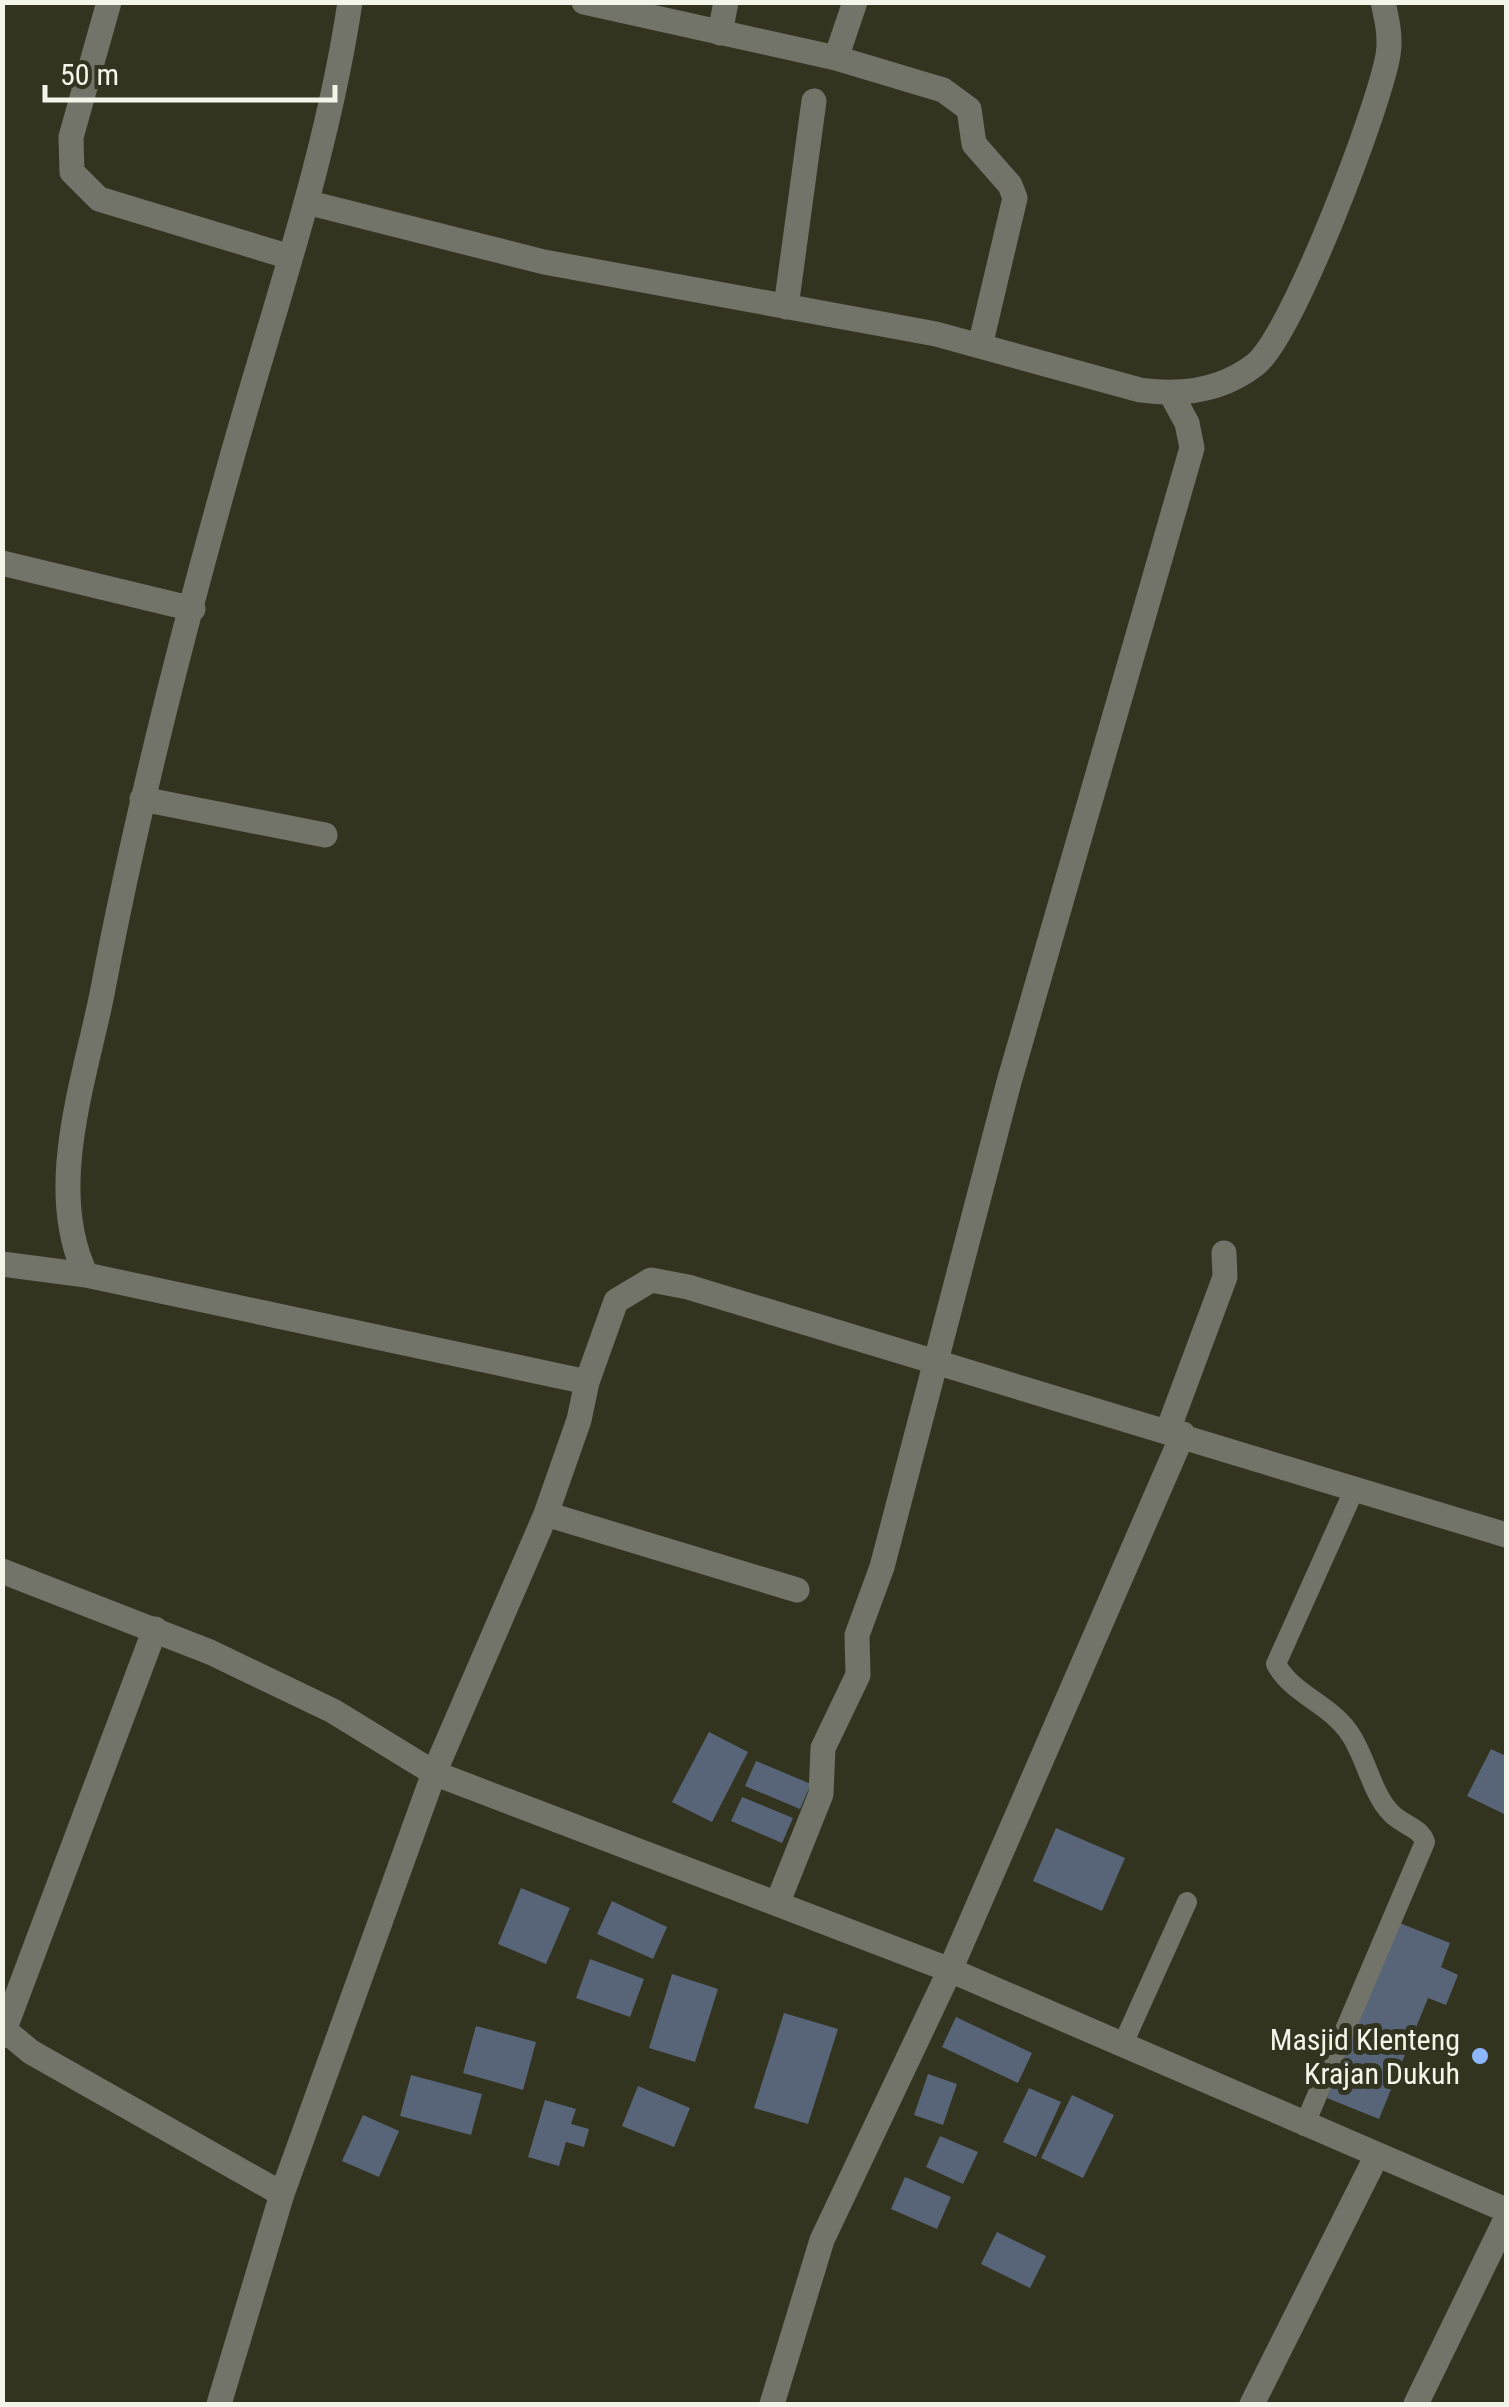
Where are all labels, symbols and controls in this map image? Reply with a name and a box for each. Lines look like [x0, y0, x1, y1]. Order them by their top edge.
scale bar [45, 40, 335, 102]
text: 50 m [60, 57, 119, 92]
place label: Masjid Klenteng Krajan Dukuh [1270, 2022, 1460, 2091]
marker: Masjid Klenteng Krajan Dukuh [1469, 2045, 1491, 2067]

